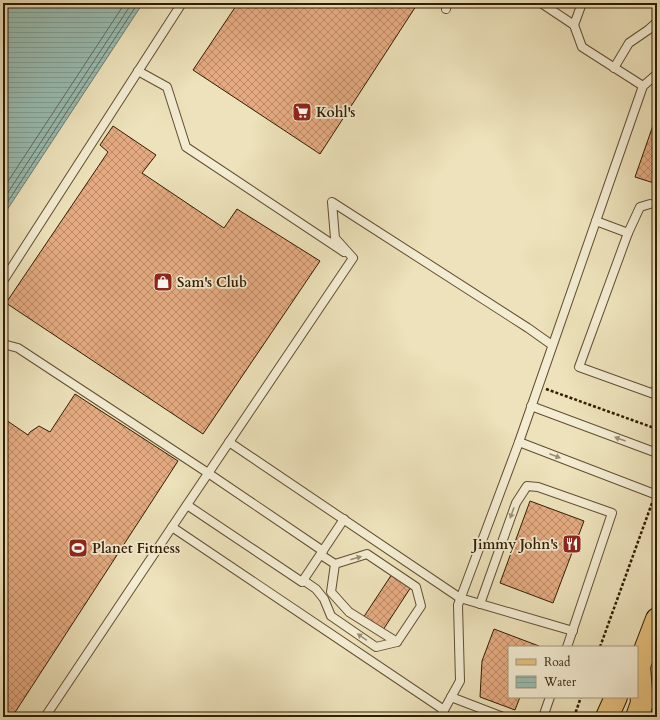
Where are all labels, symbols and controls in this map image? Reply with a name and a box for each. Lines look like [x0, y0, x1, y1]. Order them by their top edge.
supermarket icon: Kohl's [291, 101, 313, 123]
place label: Kohl's [316, 103, 355, 122]
shop icon: Sam's Club [152, 271, 174, 293]
place label: Sam's Club [177, 273, 247, 292]
one-way arrow [614, 436, 626, 442]
one-way arrow [550, 454, 562, 460]
one-way arrow [509, 508, 515, 520]
restaurant icon: Jimmy John's [561, 533, 583, 555]
place label: Jimmy John's [471, 535, 558, 554]
sports icon: Planet Fitness [67, 537, 89, 559]
place label: Planet Fitness [92, 539, 180, 558]
one-way arrow [350, 555, 362, 561]
one-way arrow [356, 633, 367, 641]
legend [508, 646, 638, 698]
text: Road [544, 654, 571, 670]
text: Water [543, 674, 577, 690]

